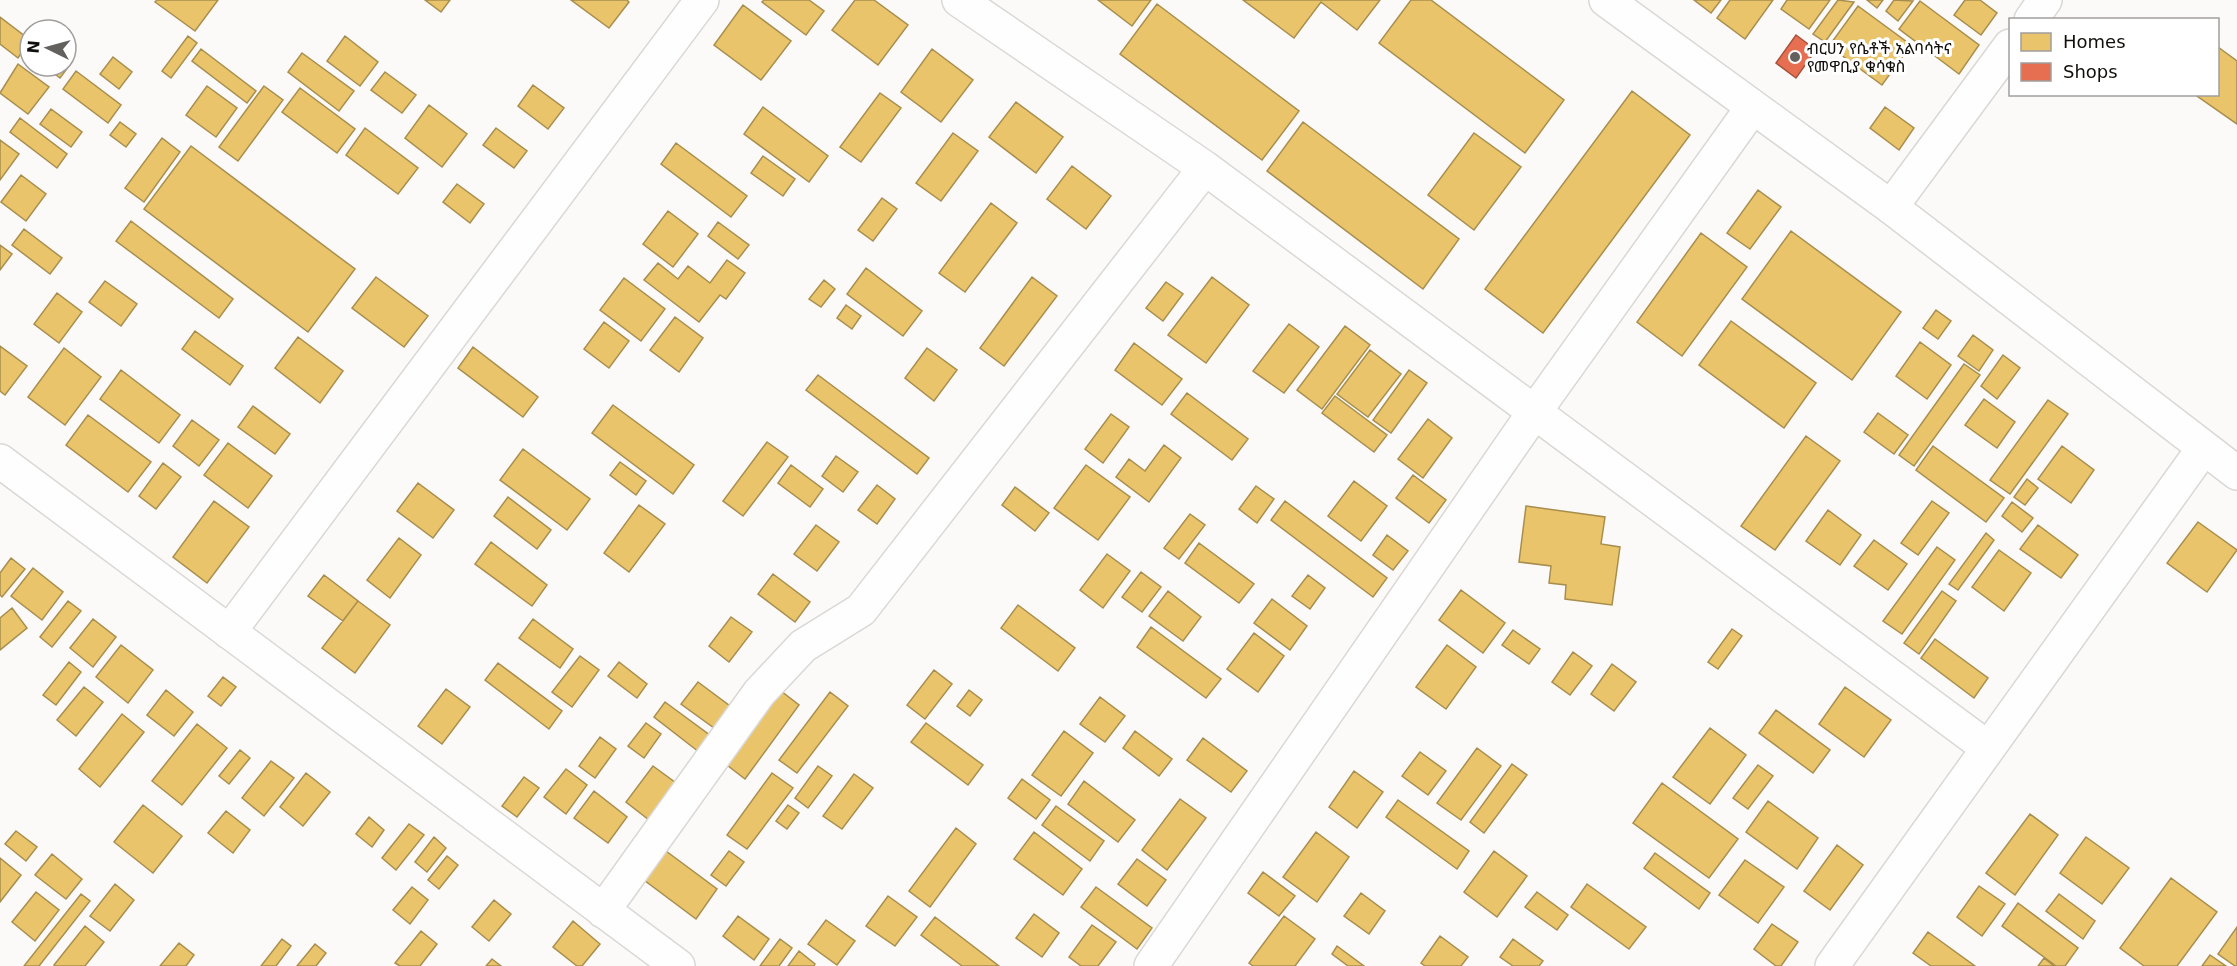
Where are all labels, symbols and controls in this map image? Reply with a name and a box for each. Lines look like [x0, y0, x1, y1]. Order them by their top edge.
north arrow [18, 18, 78, 78]
legend [2009, 18, 2219, 96]
text: Homes [2063, 31, 2126, 52]
text: N [24, 39, 44, 54]
place label: ብርሀን የሴቶች አልባሳትና የመዋቢያ ቁሳቁስ [1807, 39, 1952, 76]
marker: ብርሀን የሴቶች አልባሳትና የመዋቢያ ቁሳቁስ [1788, 50, 1802, 64]
text: Shops [2063, 61, 2118, 82]

